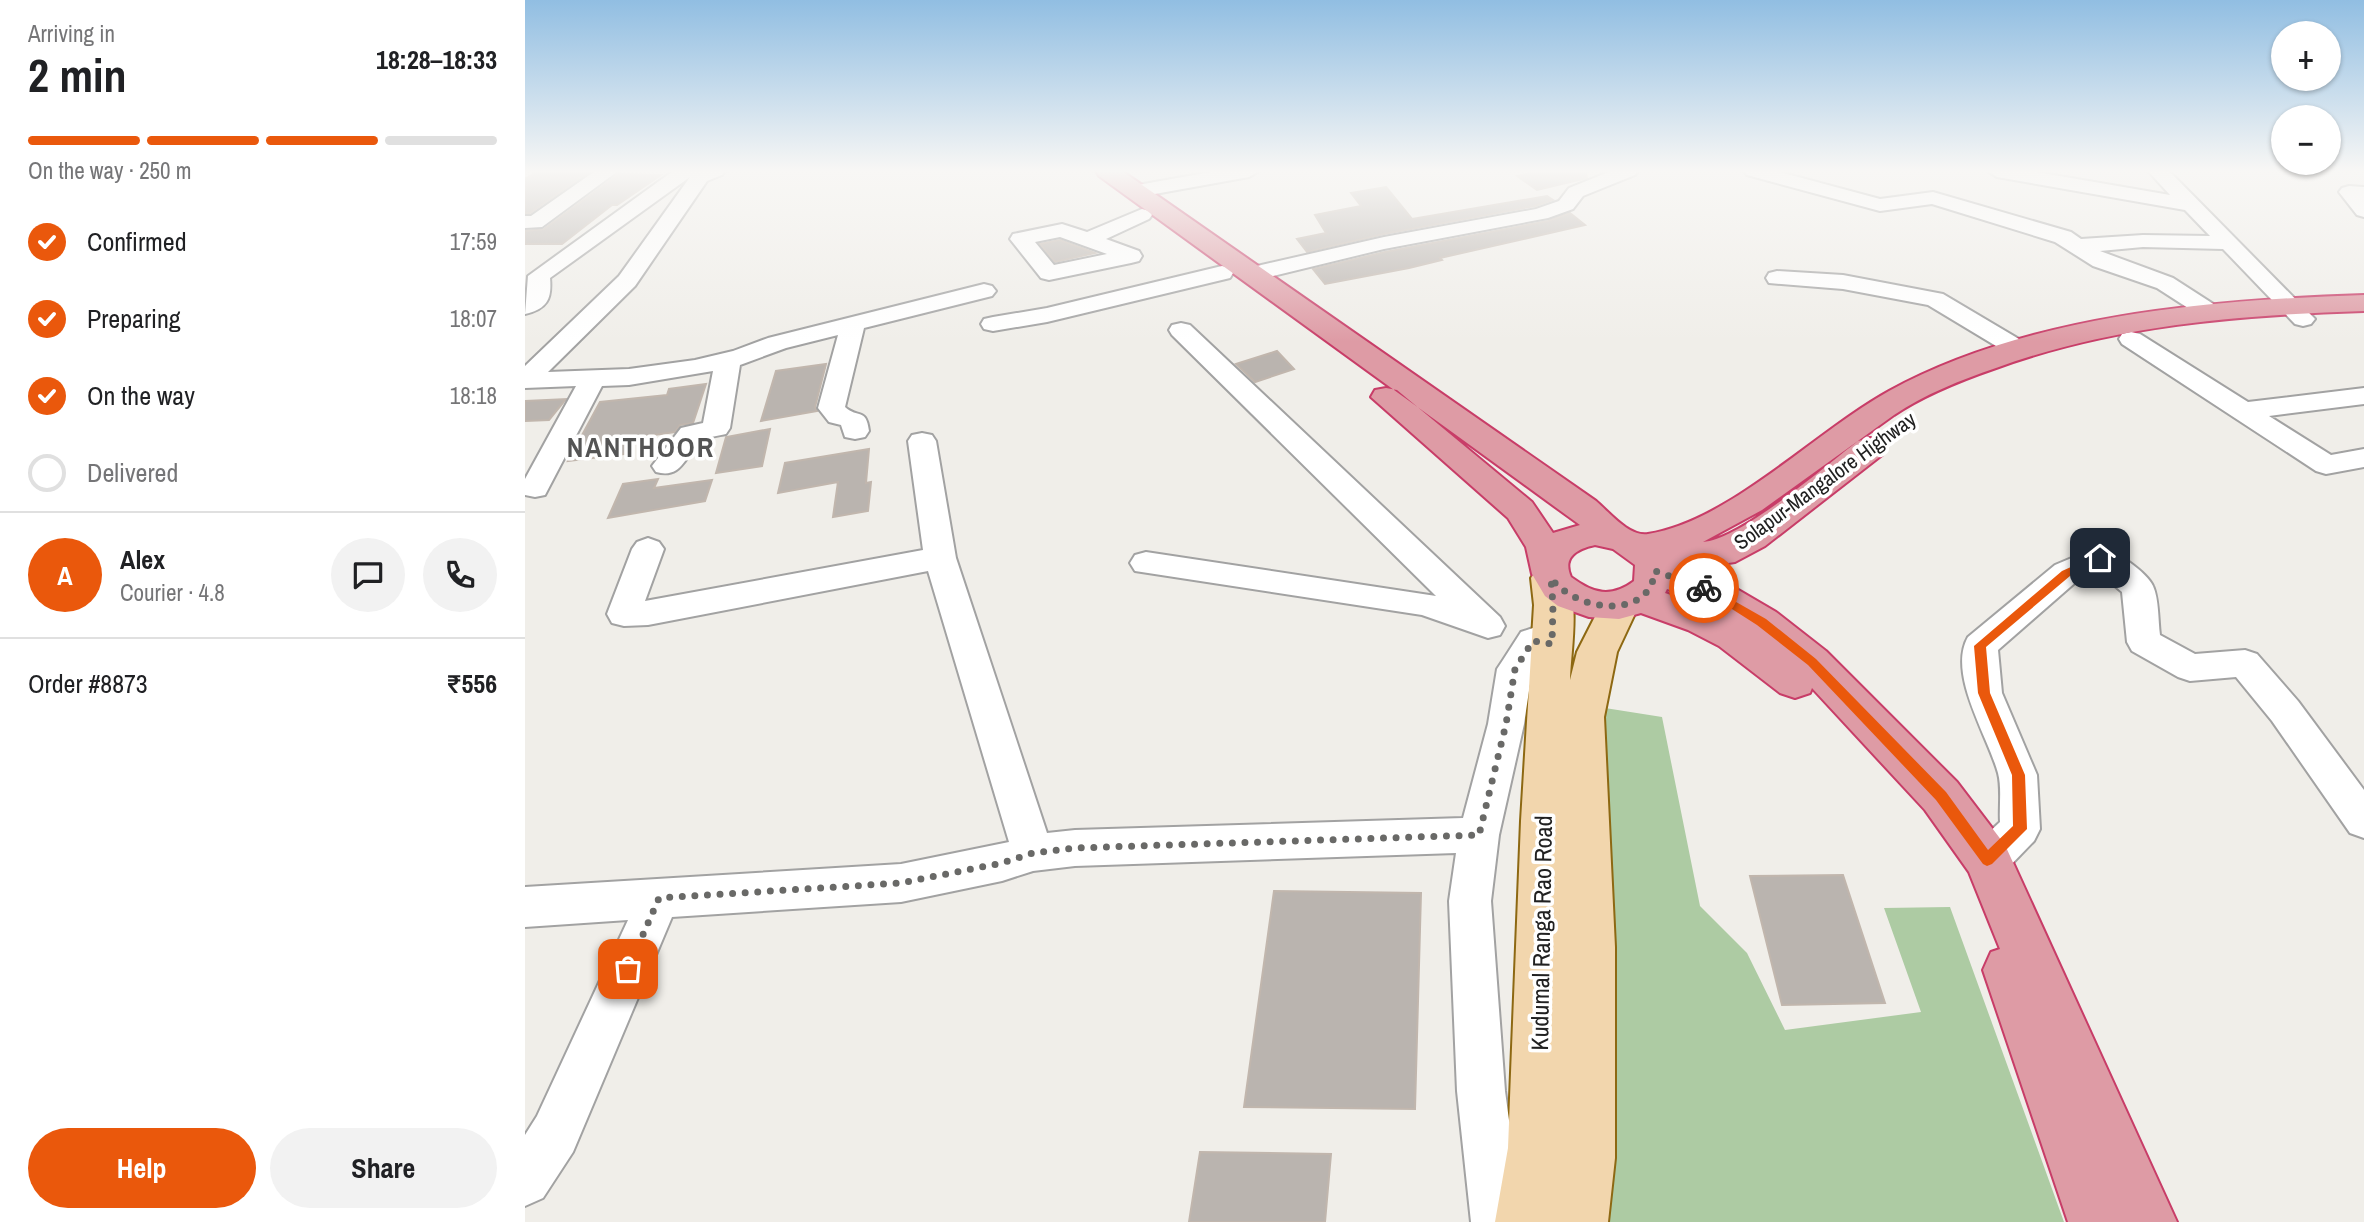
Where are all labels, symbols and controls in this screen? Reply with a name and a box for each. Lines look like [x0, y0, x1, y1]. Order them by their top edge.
text: Arriving in [28, 18, 115, 49]
map controls [2271, 21, 2341, 175]
button: + [2271, 21, 2341, 91]
text: 18:28–18:33 [376, 42, 497, 77]
text: 2 min [28, 44, 127, 106]
button: − [2271, 105, 2341, 175]
text: On the way · 250 m [28, 155, 192, 186]
icon: check [28, 223, 66, 261]
text: Confirmed [87, 224, 187, 259]
text: 17:59 [450, 226, 497, 257]
icon: check [28, 300, 66, 338]
text: Preparing [87, 301, 181, 336]
text: 18:07 [450, 303, 497, 334]
icon: check [28, 377, 66, 415]
text: On the way [87, 378, 195, 413]
text: 18:18 [450, 380, 497, 411]
street label: Solapur-Mangalore Highway [1728, 405, 1922, 556]
district label: NANTHOOR [567, 428, 715, 466]
text: Delivered [87, 455, 178, 490]
pin [2070, 528, 2130, 588]
button: chat [331, 538, 405, 612]
button: phone [423, 538, 497, 612]
icon: home [2081, 539, 2119, 577]
text: Alex [120, 542, 165, 577]
courier [1669, 553, 1739, 623]
text: A [57, 558, 73, 593]
icon: bike [1685, 569, 1723, 607]
text: Courier · 4.8 [120, 577, 225, 608]
text: Order #8873 [28, 666, 148, 701]
text: ₹556 [446, 666, 497, 701]
street label: Kudumal Ranga Rao Road [1523, 815, 1559, 1051]
pin [598, 939, 658, 999]
icon: bag [609, 950, 647, 988]
button: Help [28, 1128, 256, 1208]
button: Share [270, 1128, 497, 1208]

